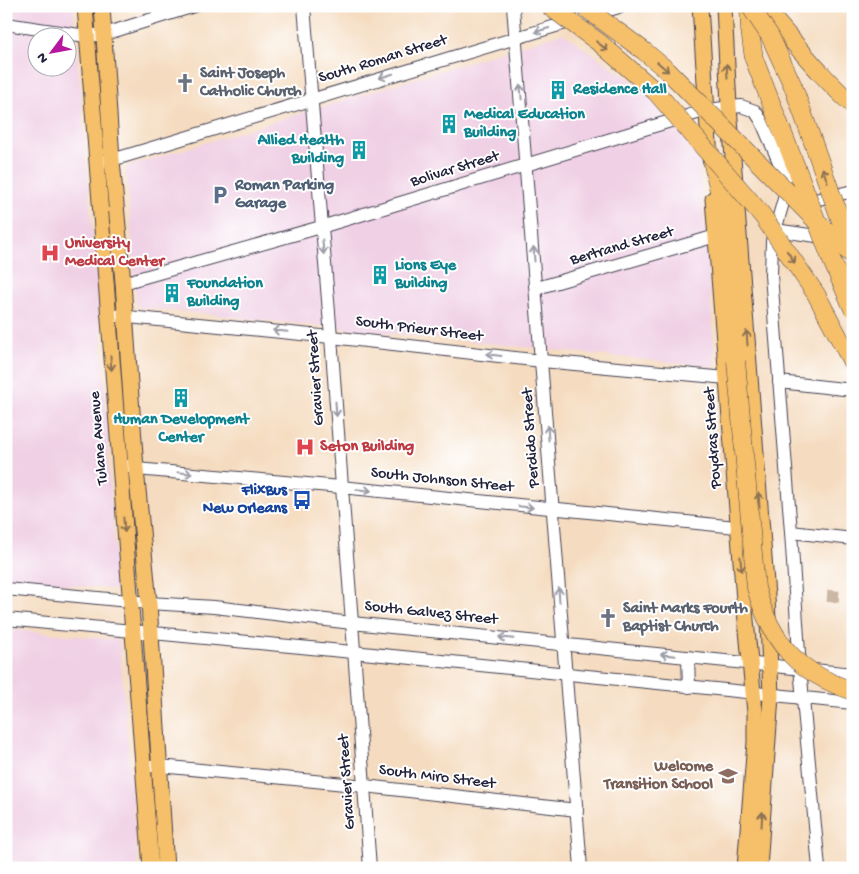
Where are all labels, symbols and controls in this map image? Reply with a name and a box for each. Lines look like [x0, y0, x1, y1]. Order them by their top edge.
one-way arrow [534, 25, 550, 35]
north arrow [28, 28, 78, 78]
street label: South Roman Street [317, 31, 451, 89]
one-way arrow [595, 40, 608, 51]
text: N [33, 49, 53, 66]
one-way arrow [657, 62, 670, 73]
one-way arrow [722, 63, 731, 79]
place label: Saint Joseph Catholic Church [199, 65, 302, 102]
church icon: Saint Joseph Catholic Church [174, 72, 196, 94]
one-way arrow [378, 72, 394, 82]
building icon: Residence Hall [547, 79, 569, 101]
place label: Residence Hall [572, 81, 667, 100]
one-way arrow [516, 84, 525, 100]
place label: Medical Education Building [463, 106, 585, 143]
building icon: Medical Education Building [438, 113, 460, 135]
place label: Allied Health Building [257, 132, 344, 169]
building icon: Allied Health Building [348, 139, 370, 161]
street label: Bolivar Street [408, 147, 503, 193]
one-way arrow [820, 168, 830, 184]
place label: Roman Parking Garage [234, 177, 334, 214]
parking icon: Roman Parking Garage [209, 184, 231, 206]
street label: Bertrand Street [567, 223, 677, 271]
place label: University Medical Center [65, 235, 166, 272]
one-way arrow [318, 238, 328, 254]
hospital icon: University Medical Center [39, 242, 61, 264]
one-way arrow [529, 246, 539, 262]
one-way arrow [786, 250, 796, 264]
place label: Lions Eye Building [394, 257, 457, 294]
building icon: Lions Eye Building [369, 264, 391, 286]
place label: Foundation Building [186, 275, 263, 312]
building icon: Foundation Building [161, 282, 183, 304]
street label: South Prieur Street [354, 313, 485, 347]
one-way arrow [272, 327, 288, 336]
street label: Gravier Street [304, 328, 330, 426]
one-way arrow [742, 330, 751, 346]
one-way arrow [486, 350, 502, 360]
one-way arrow [107, 355, 116, 371]
street label: Poydras Street [701, 385, 727, 490]
street label: Perdido Street [519, 386, 545, 489]
building icon: Human Development Center [170, 387, 192, 409]
street label: Tulane Avenue [86, 390, 114, 487]
one-way arrow [331, 400, 341, 416]
place label: Human Development Center [113, 411, 250, 448]
one-way arrow [543, 426, 552, 442]
hospital icon: Seton Building [294, 436, 316, 458]
place label: Seton Building [320, 438, 414, 457]
street label: South Johnson Street [370, 464, 516, 498]
one-way arrow [176, 468, 192, 478]
place label: FlixBus New Orleans [203, 482, 288, 519]
one-way arrow [356, 485, 372, 495]
bus stop icon: FlixBus New Orleans [291, 489, 313, 511]
one-way arrow [754, 492, 764, 508]
one-way arrow [517, 502, 533, 512]
one-way arrow [120, 517, 129, 533]
one-way arrow [736, 556, 746, 572]
one-way arrow [555, 588, 564, 604]
street label: South Galvez Street [364, 598, 500, 631]
place label: Saint Marks Fourth Baptist Church [622, 600, 748, 637]
church icon: Saint Marks Fourth Baptist Church [597, 607, 619, 629]
one-way arrow [499, 634, 515, 643]
one-way arrow [660, 650, 676, 660]
street label: Gravier Street [335, 732, 361, 830]
place label: Welcome Transition School [602, 758, 714, 795]
street label: South Miro Street [378, 761, 498, 795]
school or university icon: Welcome Transition School [717, 765, 739, 787]
one-way arrow [757, 811, 766, 827]

